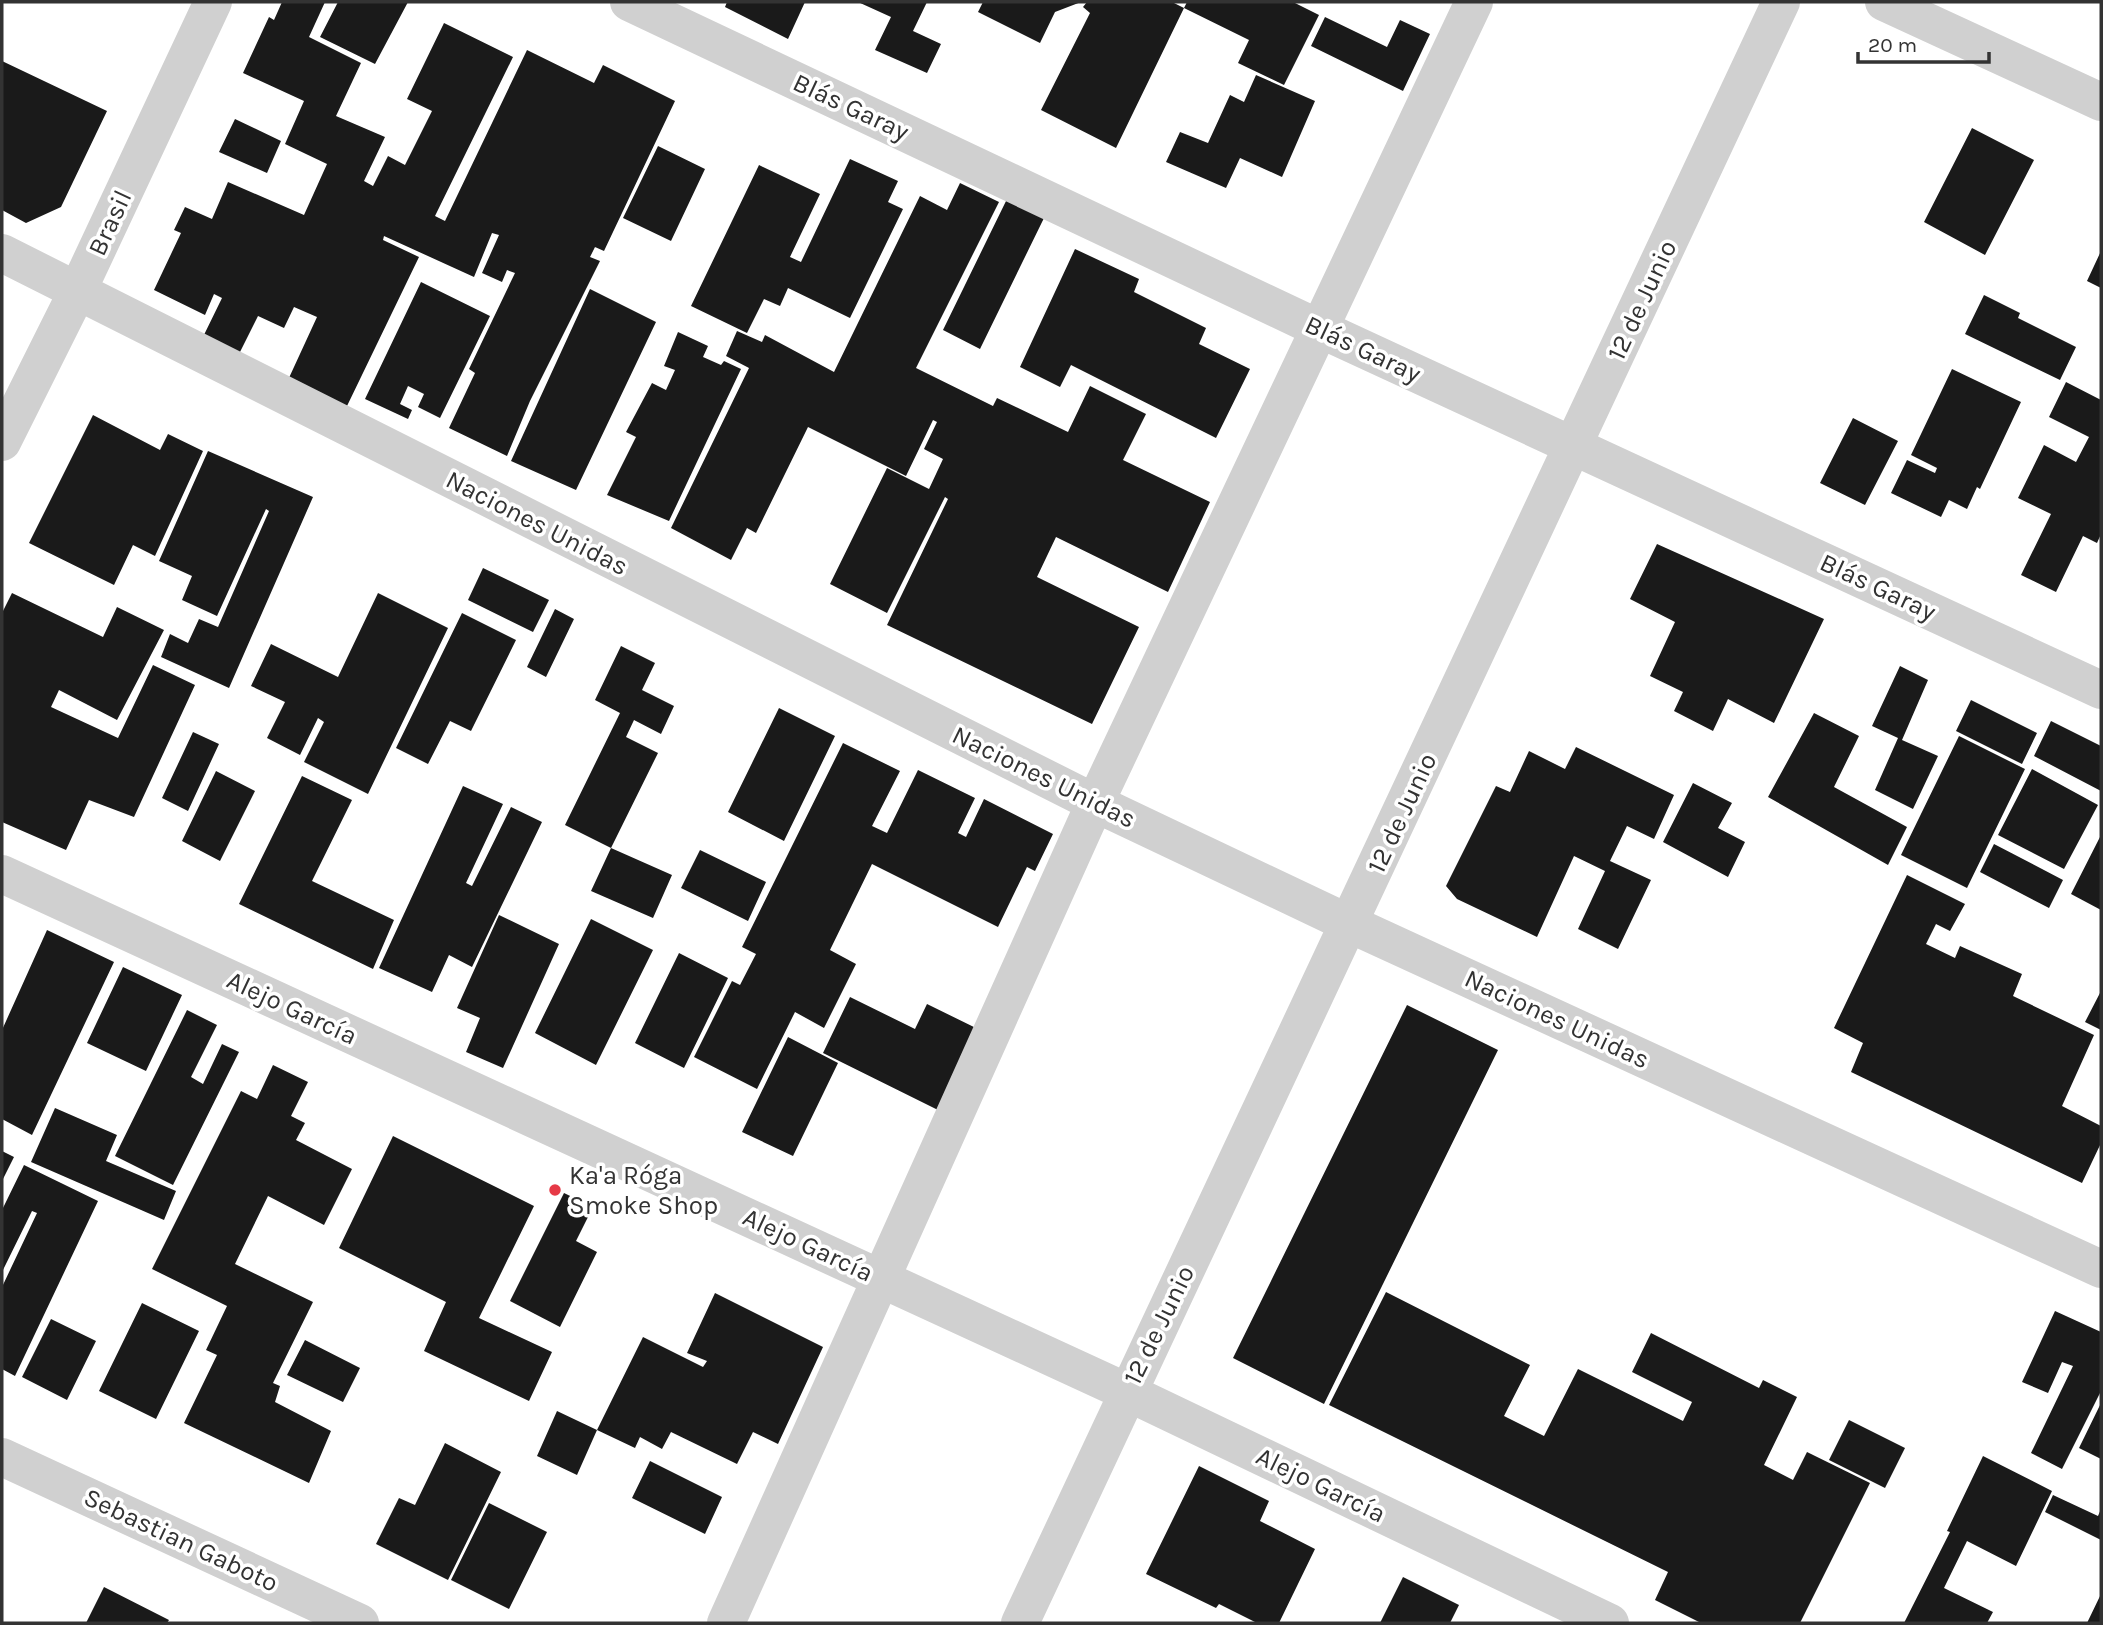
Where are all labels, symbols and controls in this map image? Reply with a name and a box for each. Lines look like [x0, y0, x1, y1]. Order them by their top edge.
scale bar [1858, 21, 1989, 65]
text: 20 m [1868, 33, 1917, 57]
street label: Blás Garay [788, 67, 914, 147]
street label: Brasil [81, 185, 139, 261]
street label: 12 de Junio [1601, 235, 1683, 365]
street label: Blás Garay [1300, 309, 1426, 389]
street label: Naciones Unidas [441, 464, 633, 582]
street label: Blás Garay [1815, 547, 1941, 627]
street label: Naciones Unidas [947, 719, 1141, 835]
street label: 12 de Junio [1361, 748, 1443, 878]
street label: Naciones Unidas [1460, 963, 1654, 1075]
street label: Alejo García [222, 964, 362, 1052]
place label: Ka'a Róga Smoke Shop [569, 1160, 718, 1221]
marker: Ka'a Róga Smoke Shop [547, 1182, 563, 1198]
street label: Alejo García [738, 1201, 878, 1289]
street label: 12 de Junio [1117, 1260, 1201, 1390]
street label: Alejo García [1251, 1440, 1391, 1530]
street label: Sebastian Gaboto [79, 1481, 283, 1599]

